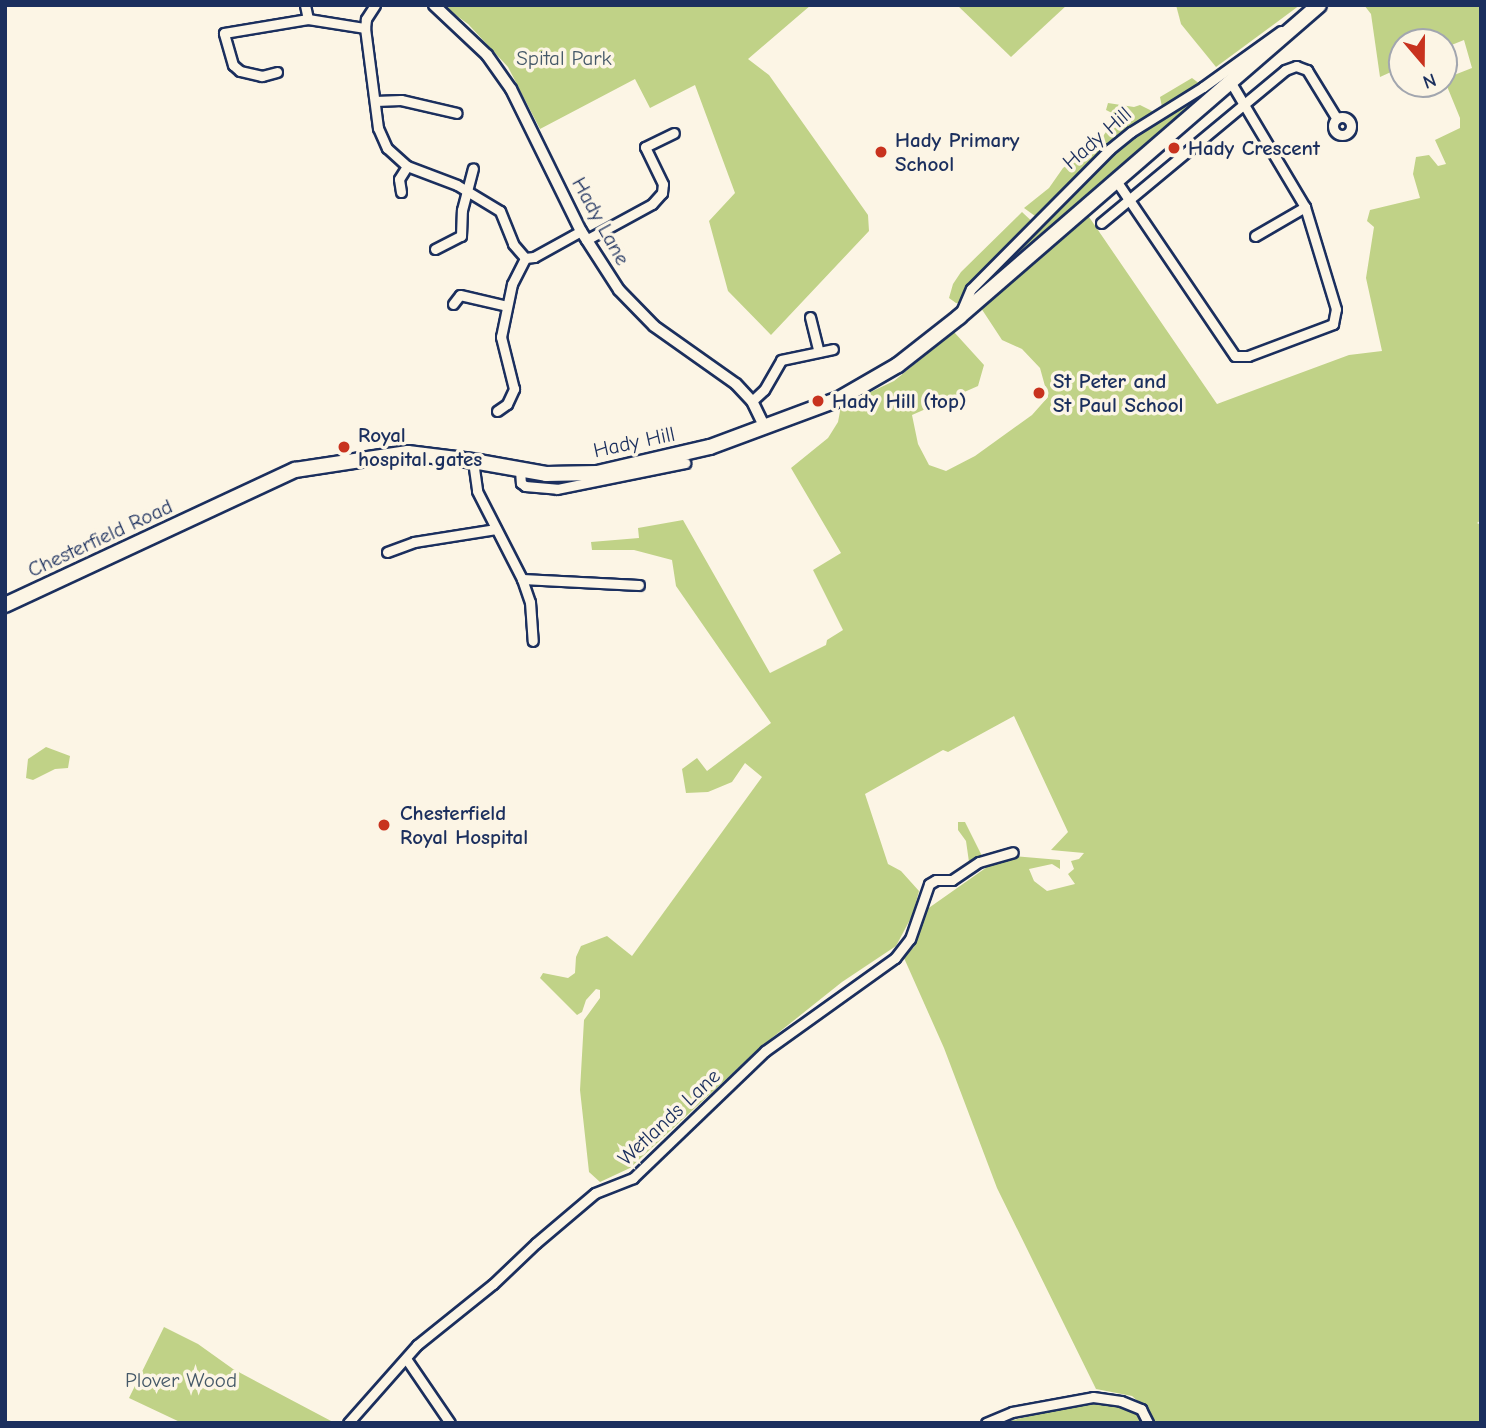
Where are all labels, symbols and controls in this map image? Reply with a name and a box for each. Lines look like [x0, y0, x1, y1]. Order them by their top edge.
north arrow [1388, 28, 1458, 98]
park label: Spital Park [516, 45, 612, 71]
text: N [1420, 68, 1439, 93]
street label: Hady Hill [1058, 101, 1136, 175]
place label: Hady Primary School [895, 127, 1019, 177]
place label: Hady Crescent [1188, 135, 1320, 161]
marker: Hady Crescent [1166, 140, 1182, 156]
marker: Hady Primary School [873, 144, 889, 160]
street label: Hady Lane [567, 173, 635, 269]
place label: St Peter and St Paul School [1053, 368, 1184, 418]
marker: St Peter and St Paul School [1031, 385, 1047, 401]
place label: Hady Hill (top) [832, 388, 966, 414]
marker: Hady Hill (top) [810, 393, 826, 409]
street label: Hady Hill [591, 421, 677, 463]
place label: Royal hospital gates [358, 422, 482, 472]
marker: Royal hospital gates [336, 439, 352, 455]
street label: Chesterfield Road [24, 493, 176, 583]
place label: Chesterfield Royal Hospital [400, 800, 528, 850]
marker: Chesterfield Royal Hospital [374, 815, 394, 835]
street label: Wetlands Lane [613, 1063, 725, 1171]
park label: Plover Wood [125, 1367, 237, 1393]

